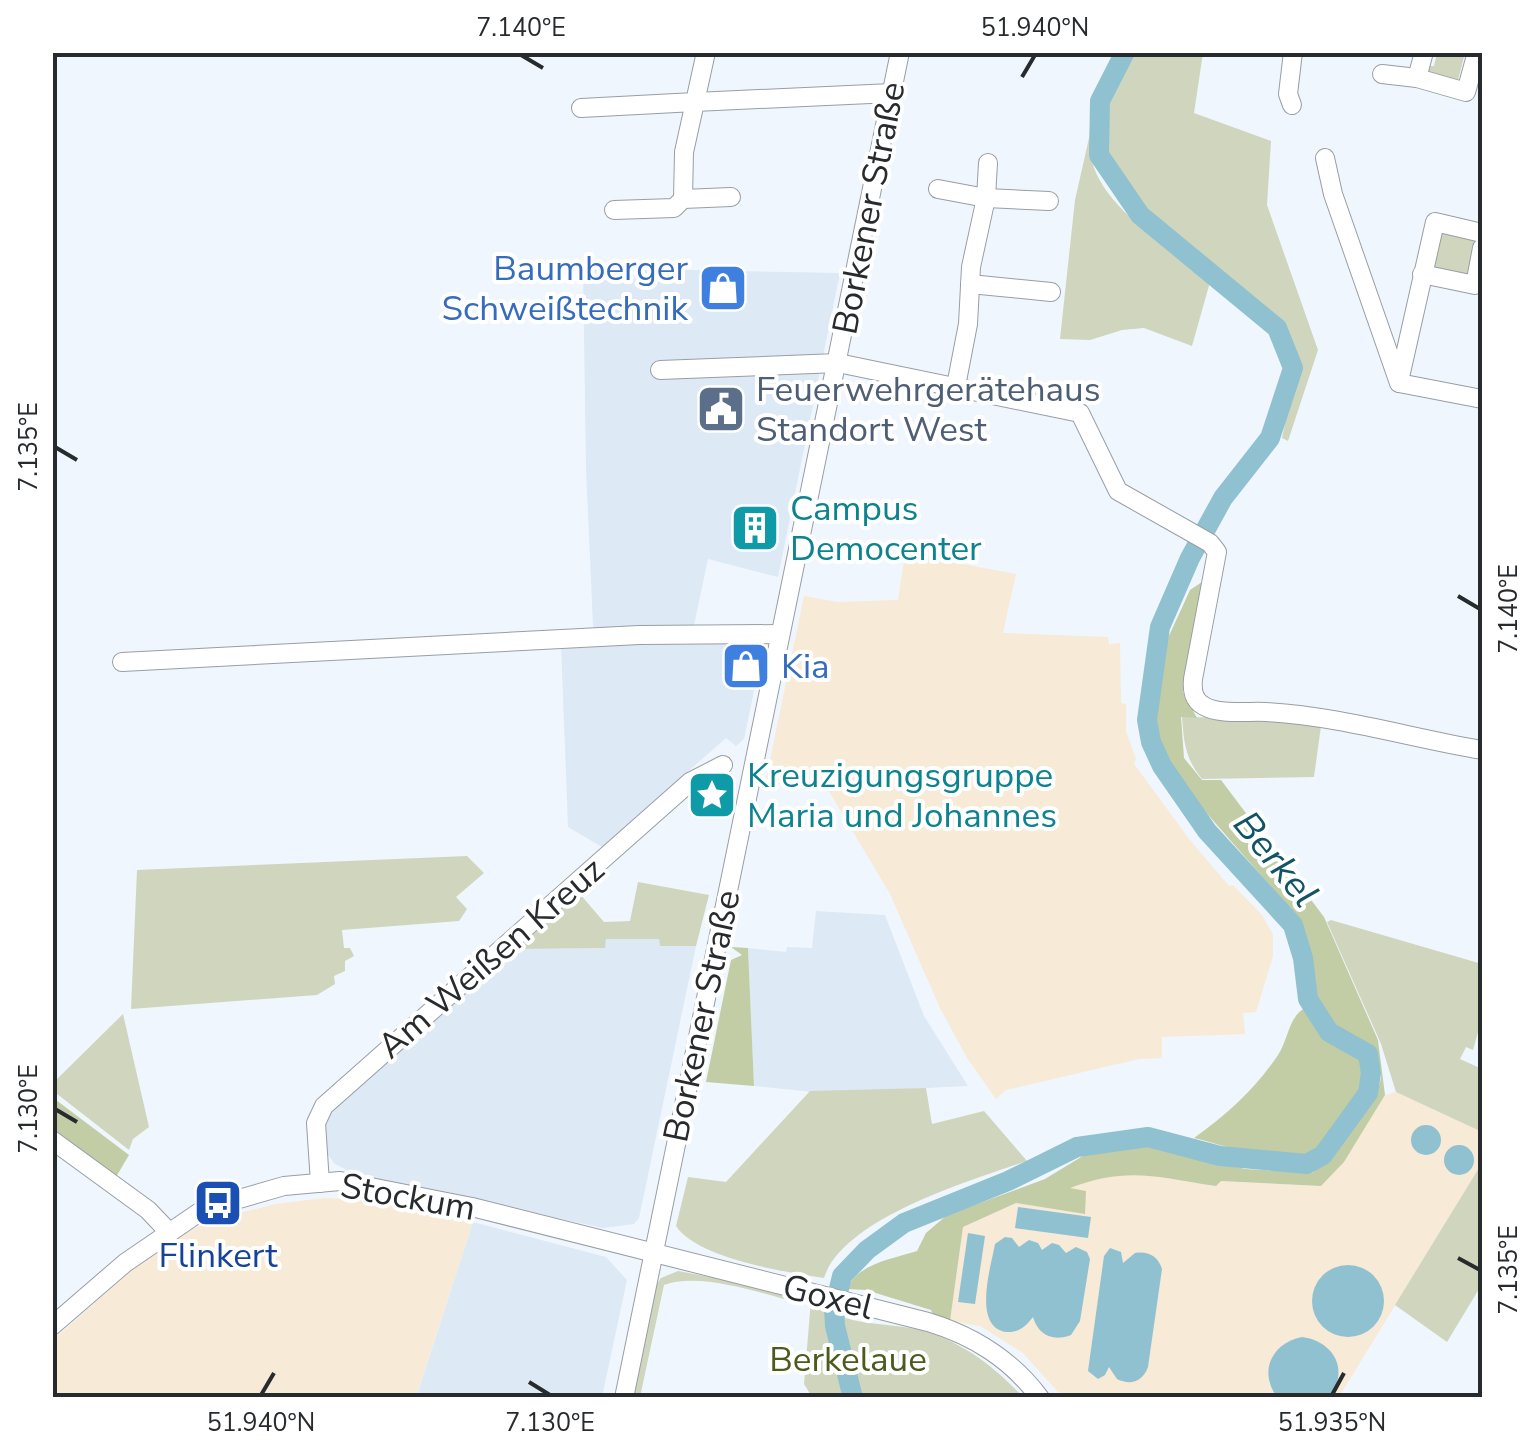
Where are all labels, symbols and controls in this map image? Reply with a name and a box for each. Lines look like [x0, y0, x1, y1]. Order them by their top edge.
text: 7.140°E [476, 11, 566, 45]
text: 51.940°N [981, 11, 1089, 45]
street label: Borkener Straße [821, 78, 917, 338]
place label: Baumberger Schweißtechnik [441, 245, 688, 332]
shop icon: Baumberger Schweißtechnik [697, 262, 749, 314]
place label: Feuerwehrgerätehaus Standort West [756, 366, 1101, 453]
public building icon: Feuerwehrgerätehaus Standort West [695, 383, 747, 435]
text: 7.135°E [12, 402, 46, 492]
place label: Campus Democenter [790, 485, 982, 572]
building icon: Campus Democenter [729, 502, 781, 554]
text: 7.140°E [1492, 564, 1526, 654]
shop icon: Kia [720, 640, 772, 692]
place label: Kia [781, 643, 830, 690]
place label: Kreuzigungsgruppe Maria und Johannes [747, 752, 1057, 839]
place icon: Kreuzigungsgruppe Maria und Johannes [686, 769, 738, 821]
water label: Berkel [1222, 800, 1330, 918]
street label: Am Weißen Kreuz [368, 847, 614, 1069]
street label: Borkener Straße [652, 886, 752, 1146]
text: 7.130°E [12, 1064, 46, 1154]
street label: Stockum [337, 1162, 479, 1232]
bus stop icon: Flinkert [192, 1177, 244, 1229]
text: 7.135°E [1492, 1225, 1526, 1315]
place label: Flinkert [159, 1232, 278, 1279]
street label: Goxel [778, 1263, 879, 1331]
park label: Berkelaue [769, 1336, 927, 1383]
text: 51.940°N [207, 1406, 315, 1440]
text: 7.130°E [505, 1406, 595, 1440]
text: 51.935°N [1278, 1406, 1386, 1440]

